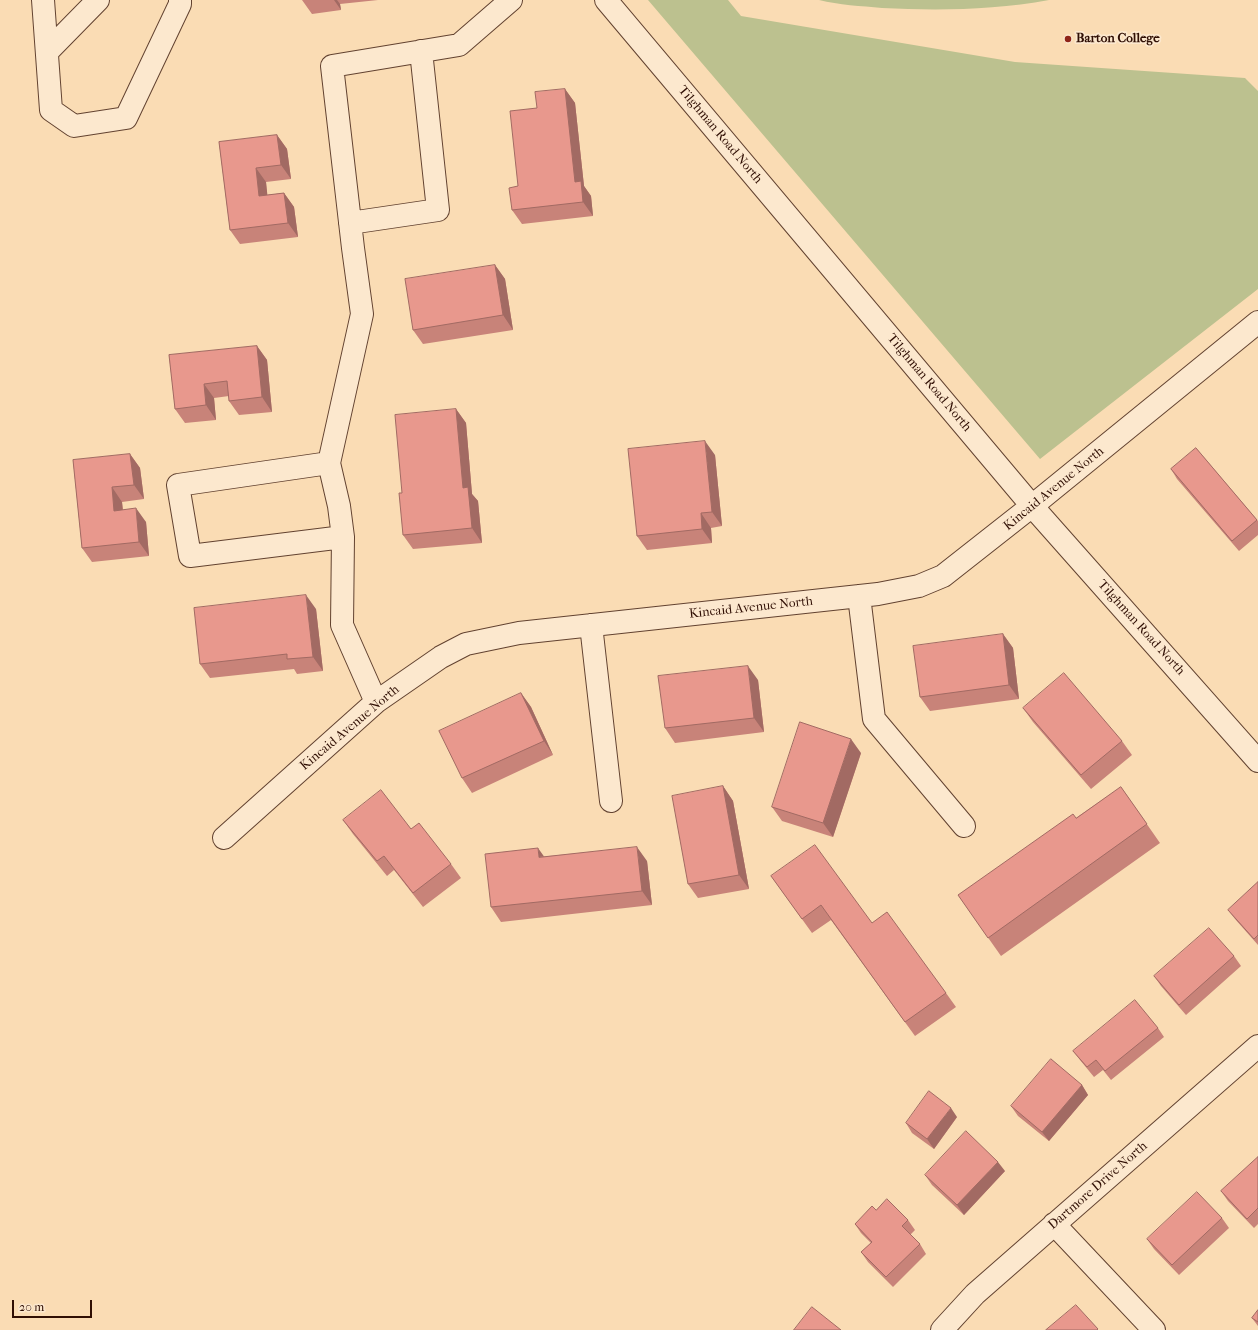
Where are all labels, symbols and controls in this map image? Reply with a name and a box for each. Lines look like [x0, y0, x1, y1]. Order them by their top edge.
place label: Barton College [1076, 31, 1160, 47]
marker: Barton College [1063, 34, 1073, 44]
street label: Tilghman Road North [675, 83, 765, 187]
street label: Tilghman Road North [884, 331, 974, 435]
street label: Kincaid Avenue North [1001, 444, 1107, 534]
street label: Tilghman Road North [1094, 577, 1188, 679]
street label: Kincaid Avenue North [688, 594, 814, 622]
street label: Kincaid Avenue North [297, 682, 403, 774]
street label: Dartmore Drive North [1045, 1139, 1151, 1233]
scale bar [14, 1292, 94, 1318]
text: 20 m [19, 1300, 44, 1314]

